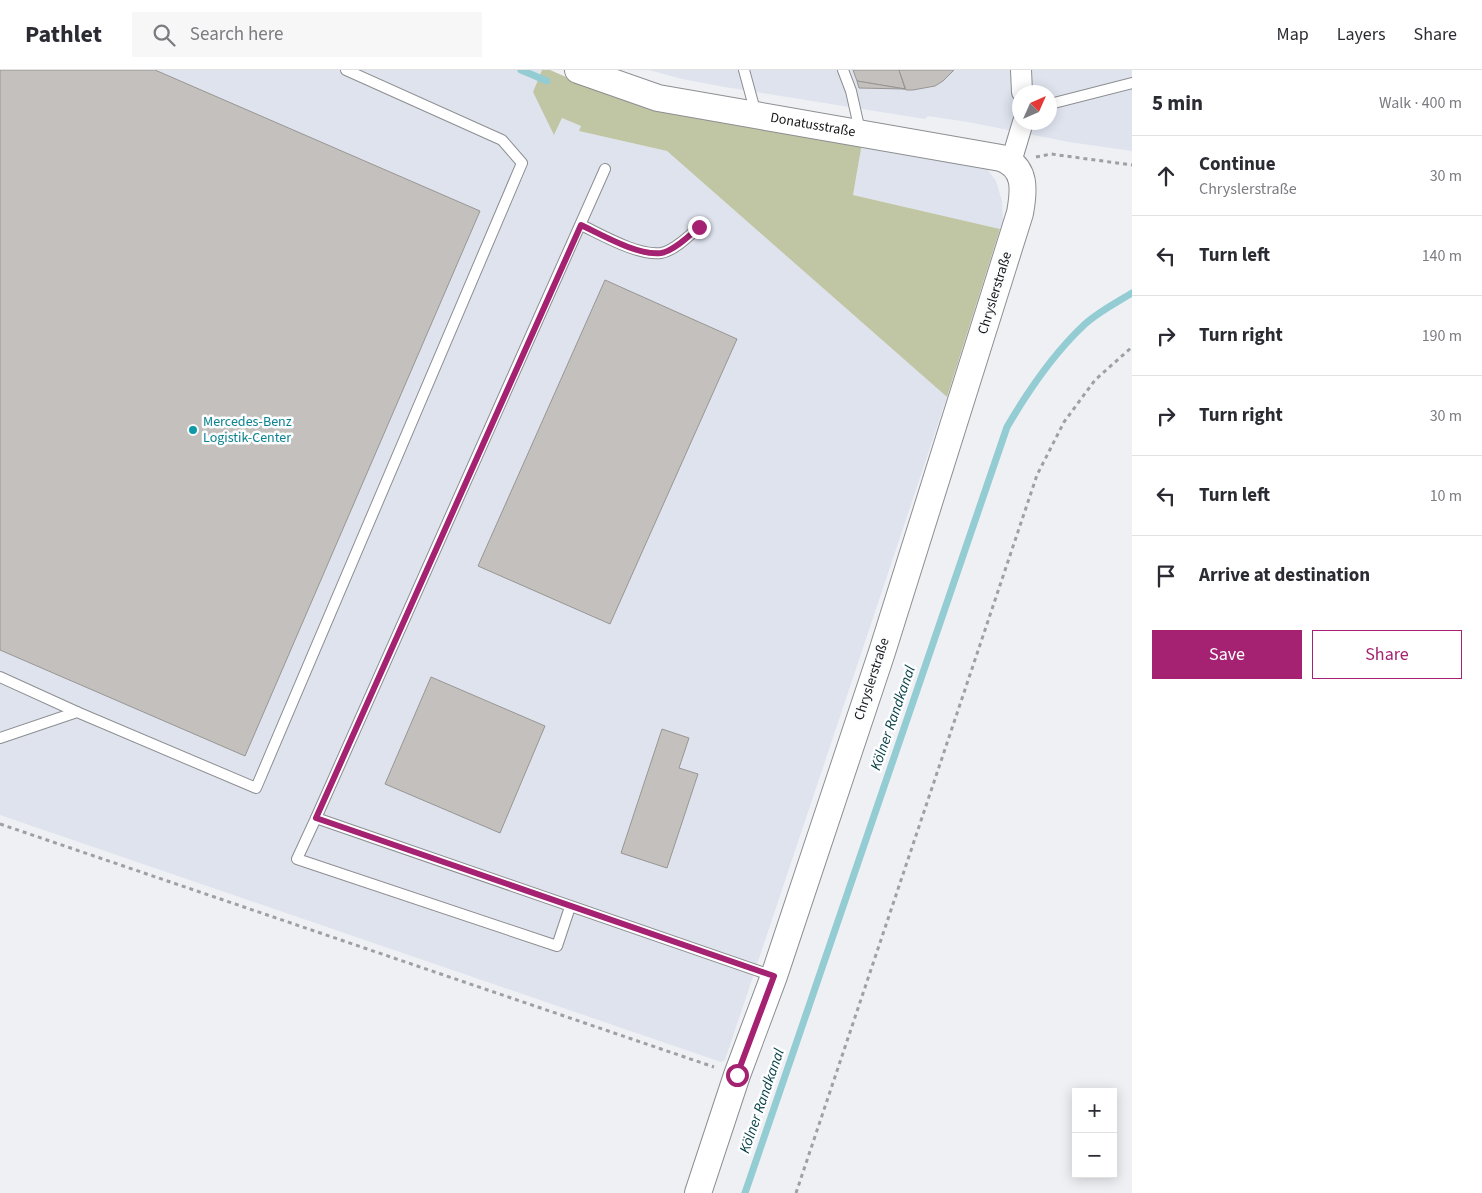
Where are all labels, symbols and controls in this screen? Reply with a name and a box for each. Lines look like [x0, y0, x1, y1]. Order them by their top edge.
search box [132, 12, 482, 57]
text: Pathlet [25, 17, 102, 52]
icon: search [150, 21, 178, 49]
text: Search here [190, 21, 284, 48]
text: Map [1277, 22, 1309, 47]
text: Layers [1337, 22, 1386, 47]
text: Share [1414, 22, 1457, 47]
north arrow [1012, 85, 1057, 130]
text: 5 min [1152, 88, 1203, 118]
text: Walk · 400 m [1379, 92, 1462, 114]
street label: Donatusstraße [769, 108, 857, 142]
text: Continue [1199, 151, 1276, 178]
icon: ahead [1152, 162, 1180, 190]
text: 30 m [1430, 165, 1462, 187]
text: Chryslerstraße [1199, 178, 1297, 200]
route end [688, 216, 711, 239]
icon: left [1152, 242, 1180, 270]
text: Turn left [1199, 242, 1270, 269]
text: 140 m [1422, 245, 1462, 267]
street label: Chryslerstraße [973, 249, 1017, 337]
icon: right [1152, 322, 1180, 350]
text: Turn right [1199, 322, 1283, 349]
text: 190 m [1422, 325, 1462, 347]
icon: right [1152, 402, 1180, 430]
text: Turn right [1199, 402, 1283, 429]
text: 30 m [1430, 405, 1462, 427]
place label: Mercedes-Benz Logistik-Center [203, 412, 292, 448]
marker: Mercedes-Benz Logistik-Center [187, 424, 199, 436]
icon: left [1152, 482, 1180, 510]
text: Turn left [1199, 482, 1270, 509]
text: 10 m [1430, 485, 1462, 507]
icon: arrive [1152, 562, 1180, 590]
text: Arrive at destination [1199, 562, 1370, 589]
button: Save [1152, 630, 1302, 679]
button: Share [1312, 630, 1462, 679]
street label: Chryslerstraße [849, 635, 895, 723]
water label: Kölner Randkanal [865, 663, 921, 773]
water label: Kölner Randkanal [734, 1046, 790, 1156]
route start [726, 1064, 749, 1087]
map controls [1072, 1088, 1117, 1178]
button: + [1072, 1088, 1117, 1133]
button: − [1072, 1133, 1117, 1178]

